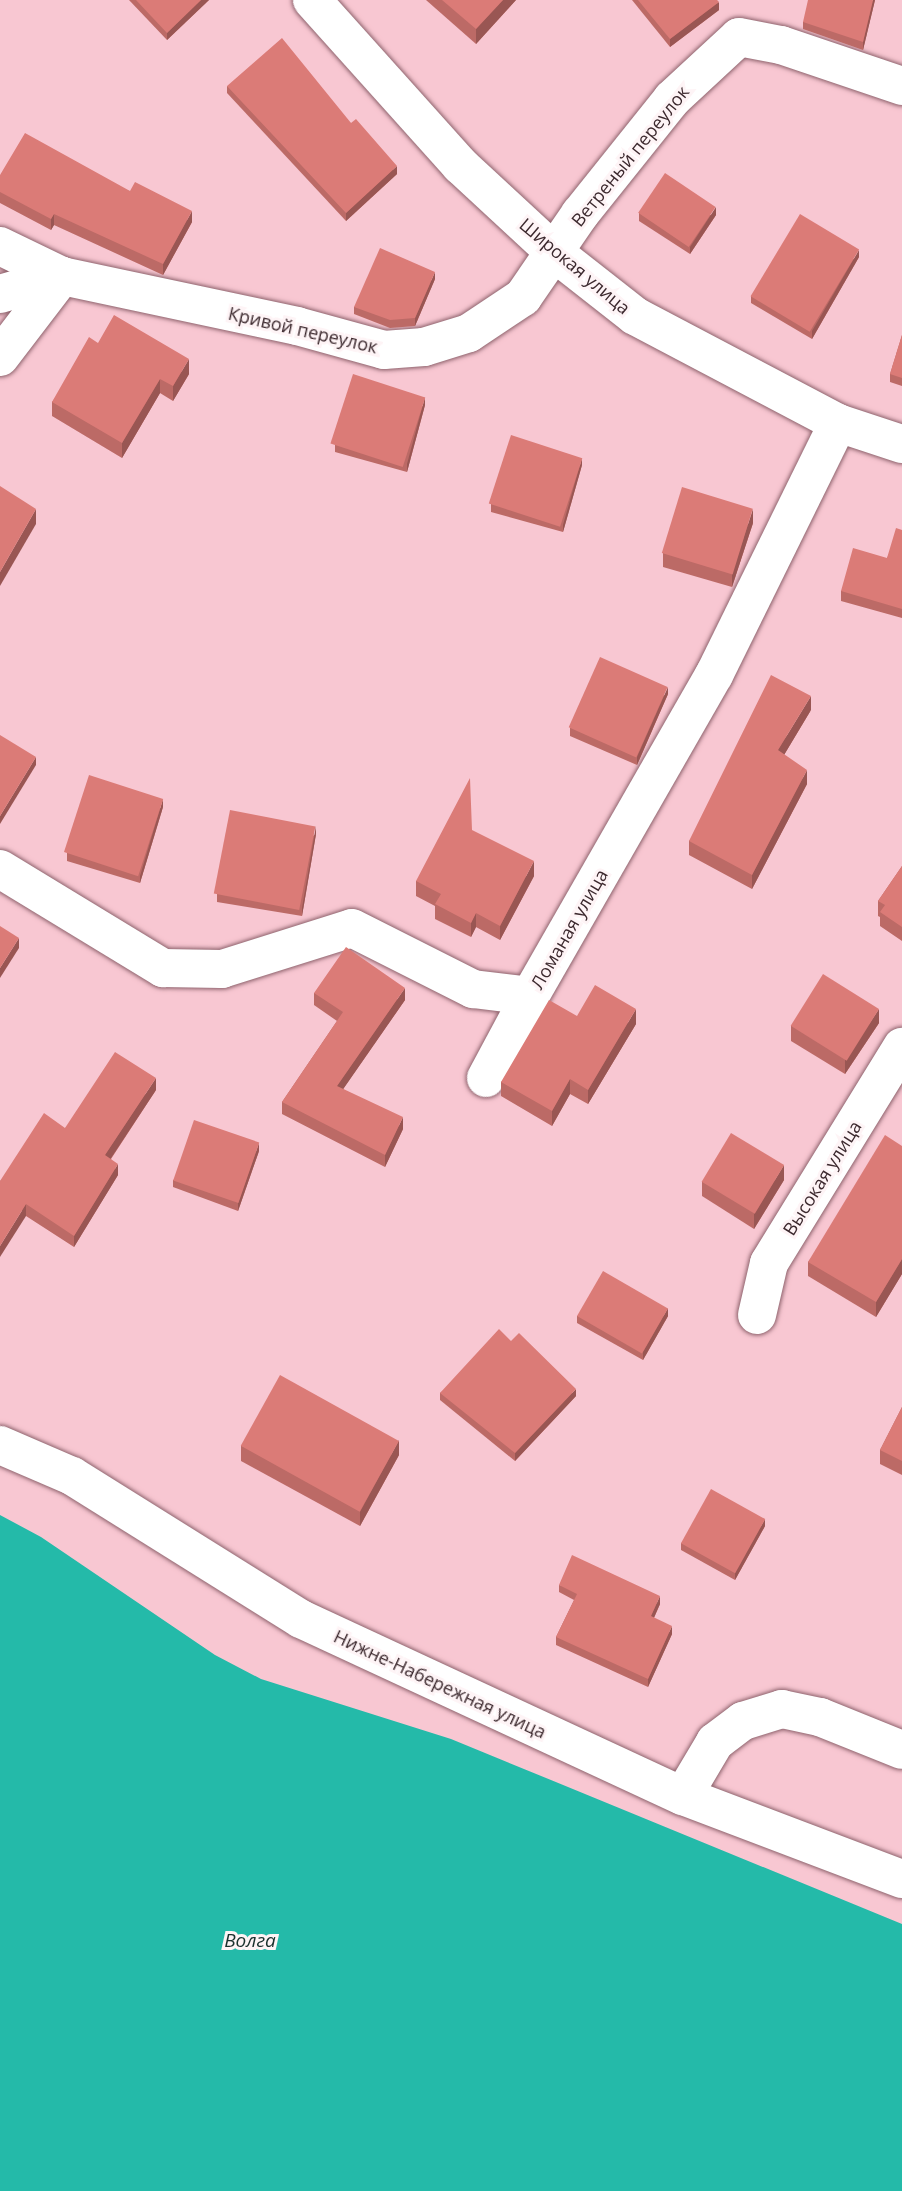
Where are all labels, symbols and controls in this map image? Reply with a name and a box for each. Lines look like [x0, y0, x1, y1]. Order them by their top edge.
street label: Ветреный переулок [567, 81, 693, 231]
street label: Широкая улица [515, 213, 635, 319]
street label: Кривой переулок [226, 302, 380, 358]
street label: Ломаная улица [526, 865, 612, 993]
street label: Высокая улица [778, 1117, 866, 1239]
street label: Нижне-Набережная улица [330, 1625, 550, 1743]
water label: Волга [224, 1930, 276, 1952]

